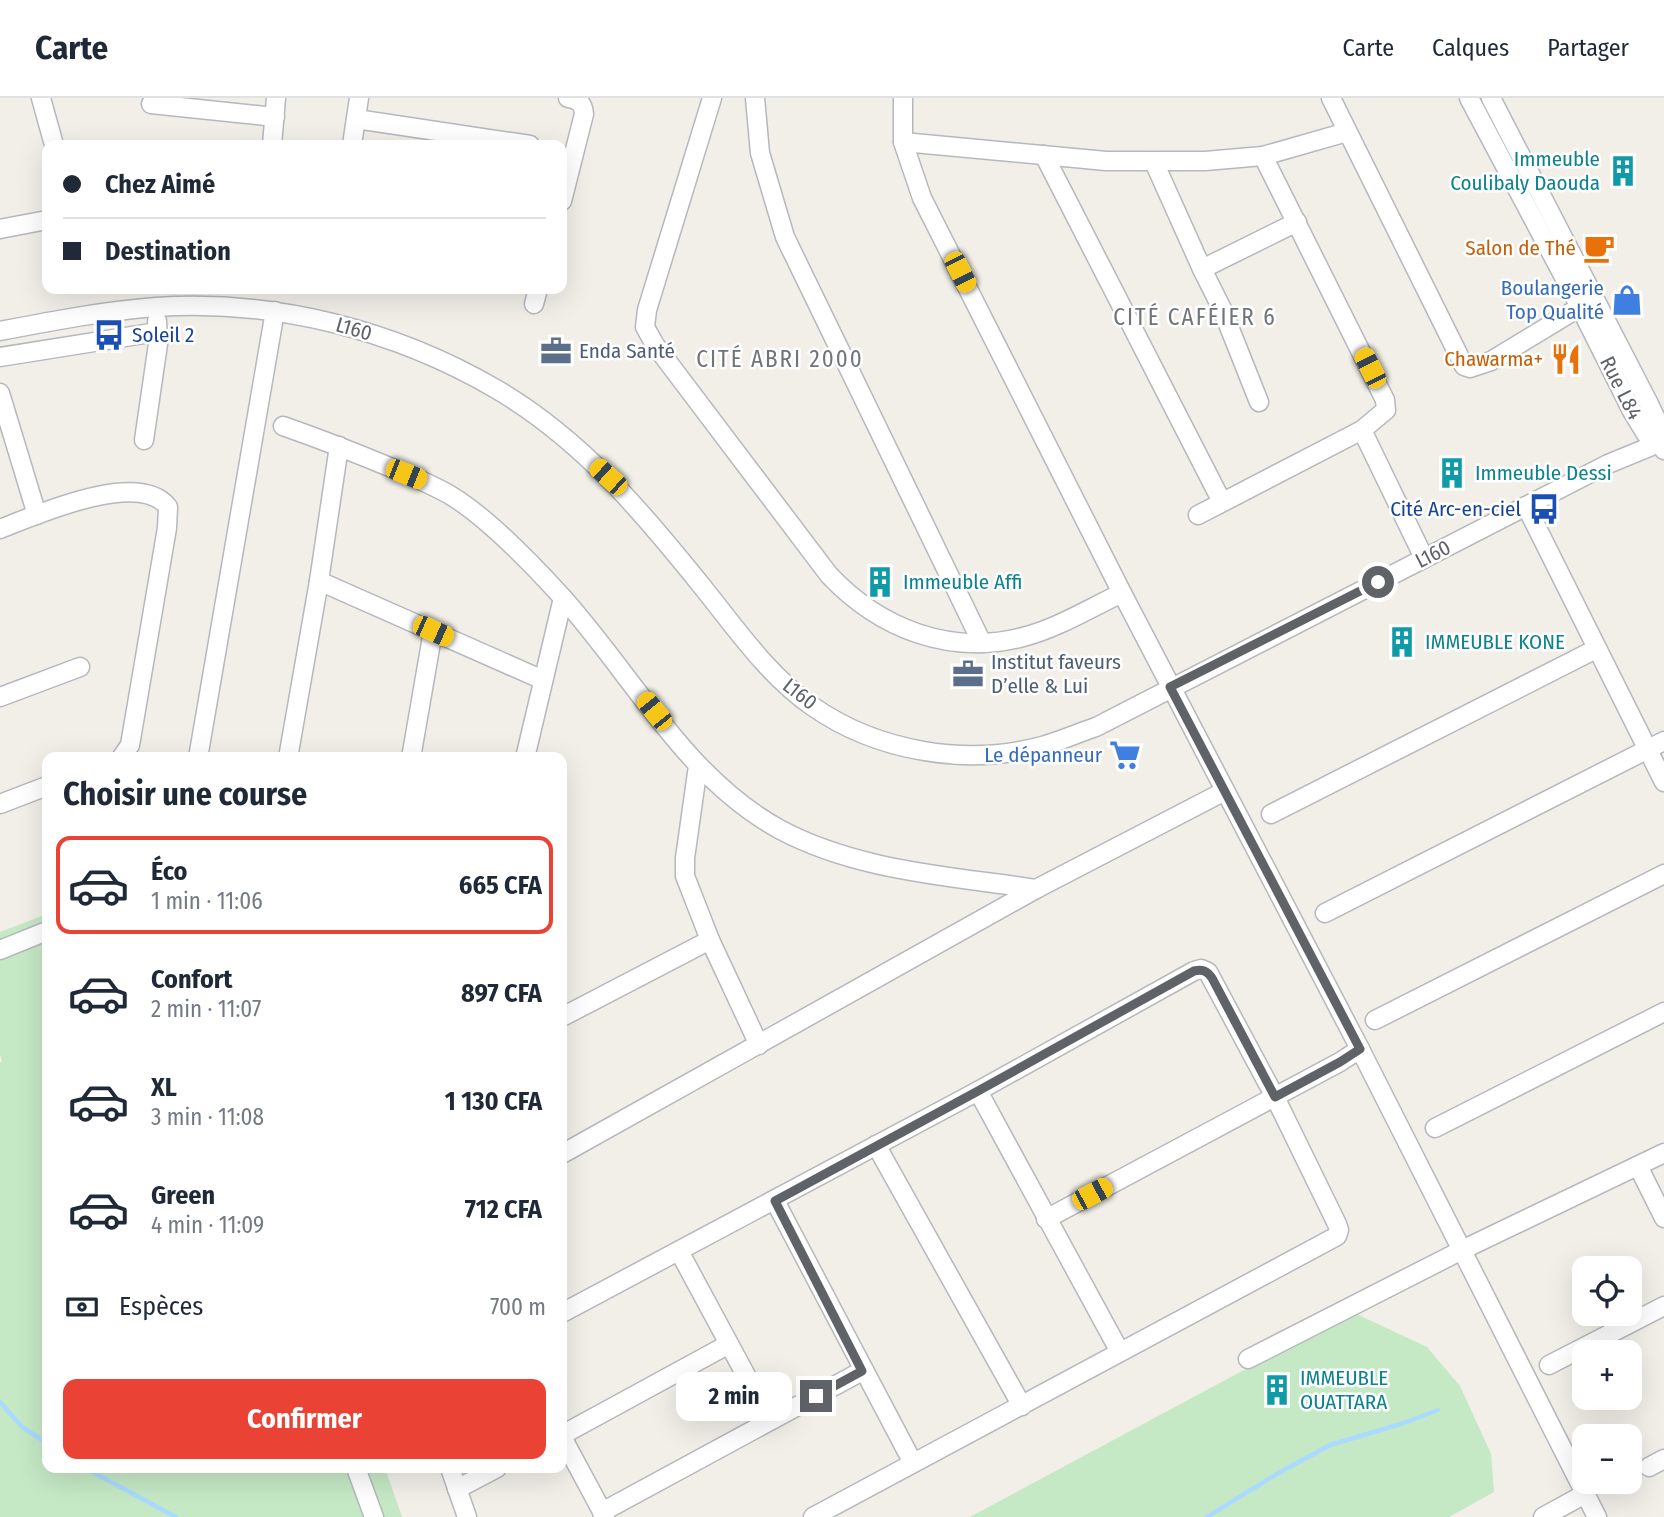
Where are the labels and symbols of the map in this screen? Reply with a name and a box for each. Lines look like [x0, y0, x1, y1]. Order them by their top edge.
place label: Immeuble Coulibaly Daouda [1450, 146, 1600, 196]
building icon: Immeuble Coulibaly Daouda [1606, 154, 1640, 188]
cafe icon: Salon de Thé [1582, 231, 1616, 265]
place label: Salon de Thé [1465, 235, 1576, 261]
car [942, 249, 979, 295]
place label: Boulangerie Top Qualité [1501, 275, 1604, 325]
shop icon: Boulangerie Top Qualité [1610, 283, 1644, 317]
district label: CITÉ CAFÉIER 6 [1113, 302, 1277, 331]
street label: L160 [333, 311, 375, 347]
bus stop icon: Soleil 2 [92, 318, 126, 352]
place label: Soleil 2 [132, 322, 194, 348]
office icon: Enda Santé [539, 334, 573, 368]
place label: Enda Santé [579, 338, 675, 364]
restaurant icon: Chawarma+ [1549, 342, 1583, 376]
district label: CITÉ ABRI 2000 [696, 344, 864, 373]
car [1352, 345, 1389, 391]
place label: Chawarma+ [1444, 346, 1543, 372]
street label: Rue L84 [1594, 352, 1648, 424]
car [586, 455, 631, 499]
car [383, 456, 430, 492]
building icon: Immeuble Dessi [1435, 456, 1469, 490]
place label: Immeuble Dessi [1475, 460, 1612, 486]
bus stop icon: Cité Arc-en-ciel [1527, 492, 1561, 526]
place label: Cité Arc-en-ciel [1390, 496, 1521, 522]
street label: L160 [1411, 534, 1455, 574]
building icon: Immeuble Affi [863, 565, 897, 599]
route start [1362, 566, 1394, 598]
place label: Immeuble Affi [903, 569, 1023, 595]
car [410, 613, 457, 649]
building icon: IMMEUBLE KONE [1385, 625, 1419, 659]
place label: IMMEUBLE KONE [1425, 629, 1565, 655]
place label: Institut faveurs D’elle & Lui [991, 649, 1121, 699]
office icon: Institut faveurs D’elle & Lui [951, 657, 985, 691]
street label: L160 [778, 673, 822, 715]
car [633, 688, 676, 734]
supermarket icon: Le dépanneur [1108, 738, 1142, 772]
place label: Le dépanneur [984, 742, 1103, 768]
car [1069, 1175, 1116, 1213]
place label: IMMEUBLE OUATTARA [1300, 1365, 1388, 1415]
callout: 2 min [676, 1372, 792, 1420]
building icon: IMMEUBLE OUATTARA [1260, 1373, 1294, 1407]
route end [800, 1380, 832, 1412]

